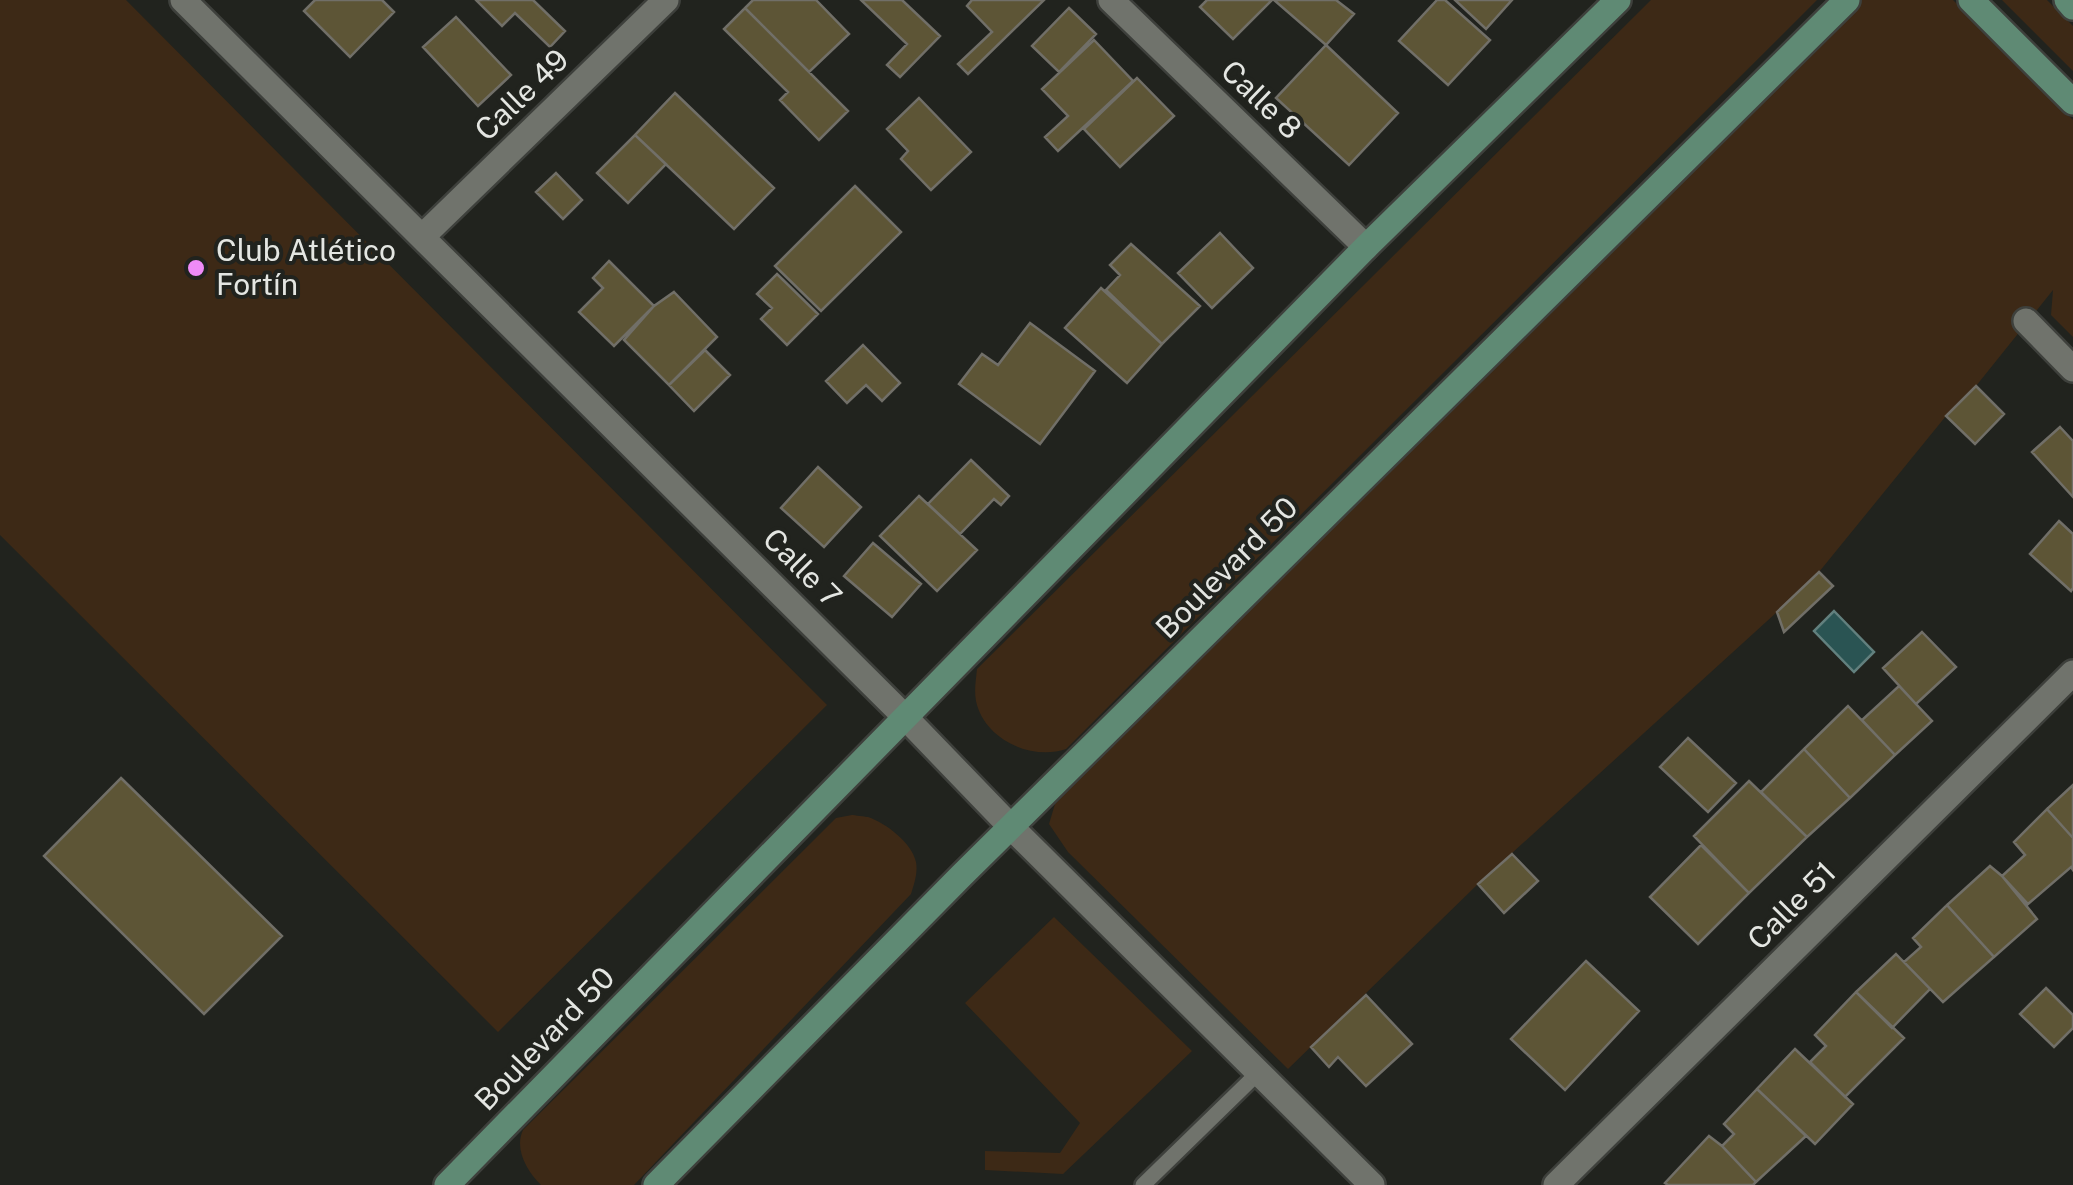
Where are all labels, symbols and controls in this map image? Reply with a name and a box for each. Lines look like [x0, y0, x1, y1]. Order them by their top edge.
street label: Calle 49 [467, 41, 575, 147]
street label: Calle 8 [1214, 52, 1309, 146]
place label: Club Atlético Fortín [216, 232, 396, 302]
marker: Club Atlético Fortín [185, 257, 207, 279]
street label: Boulevard 50 [1148, 489, 1305, 646]
street label: Calle 7 [756, 521, 849, 614]
street label: Calle 51 [1740, 854, 1843, 957]
street label: Boulevard 50 [467, 959, 622, 1117]

